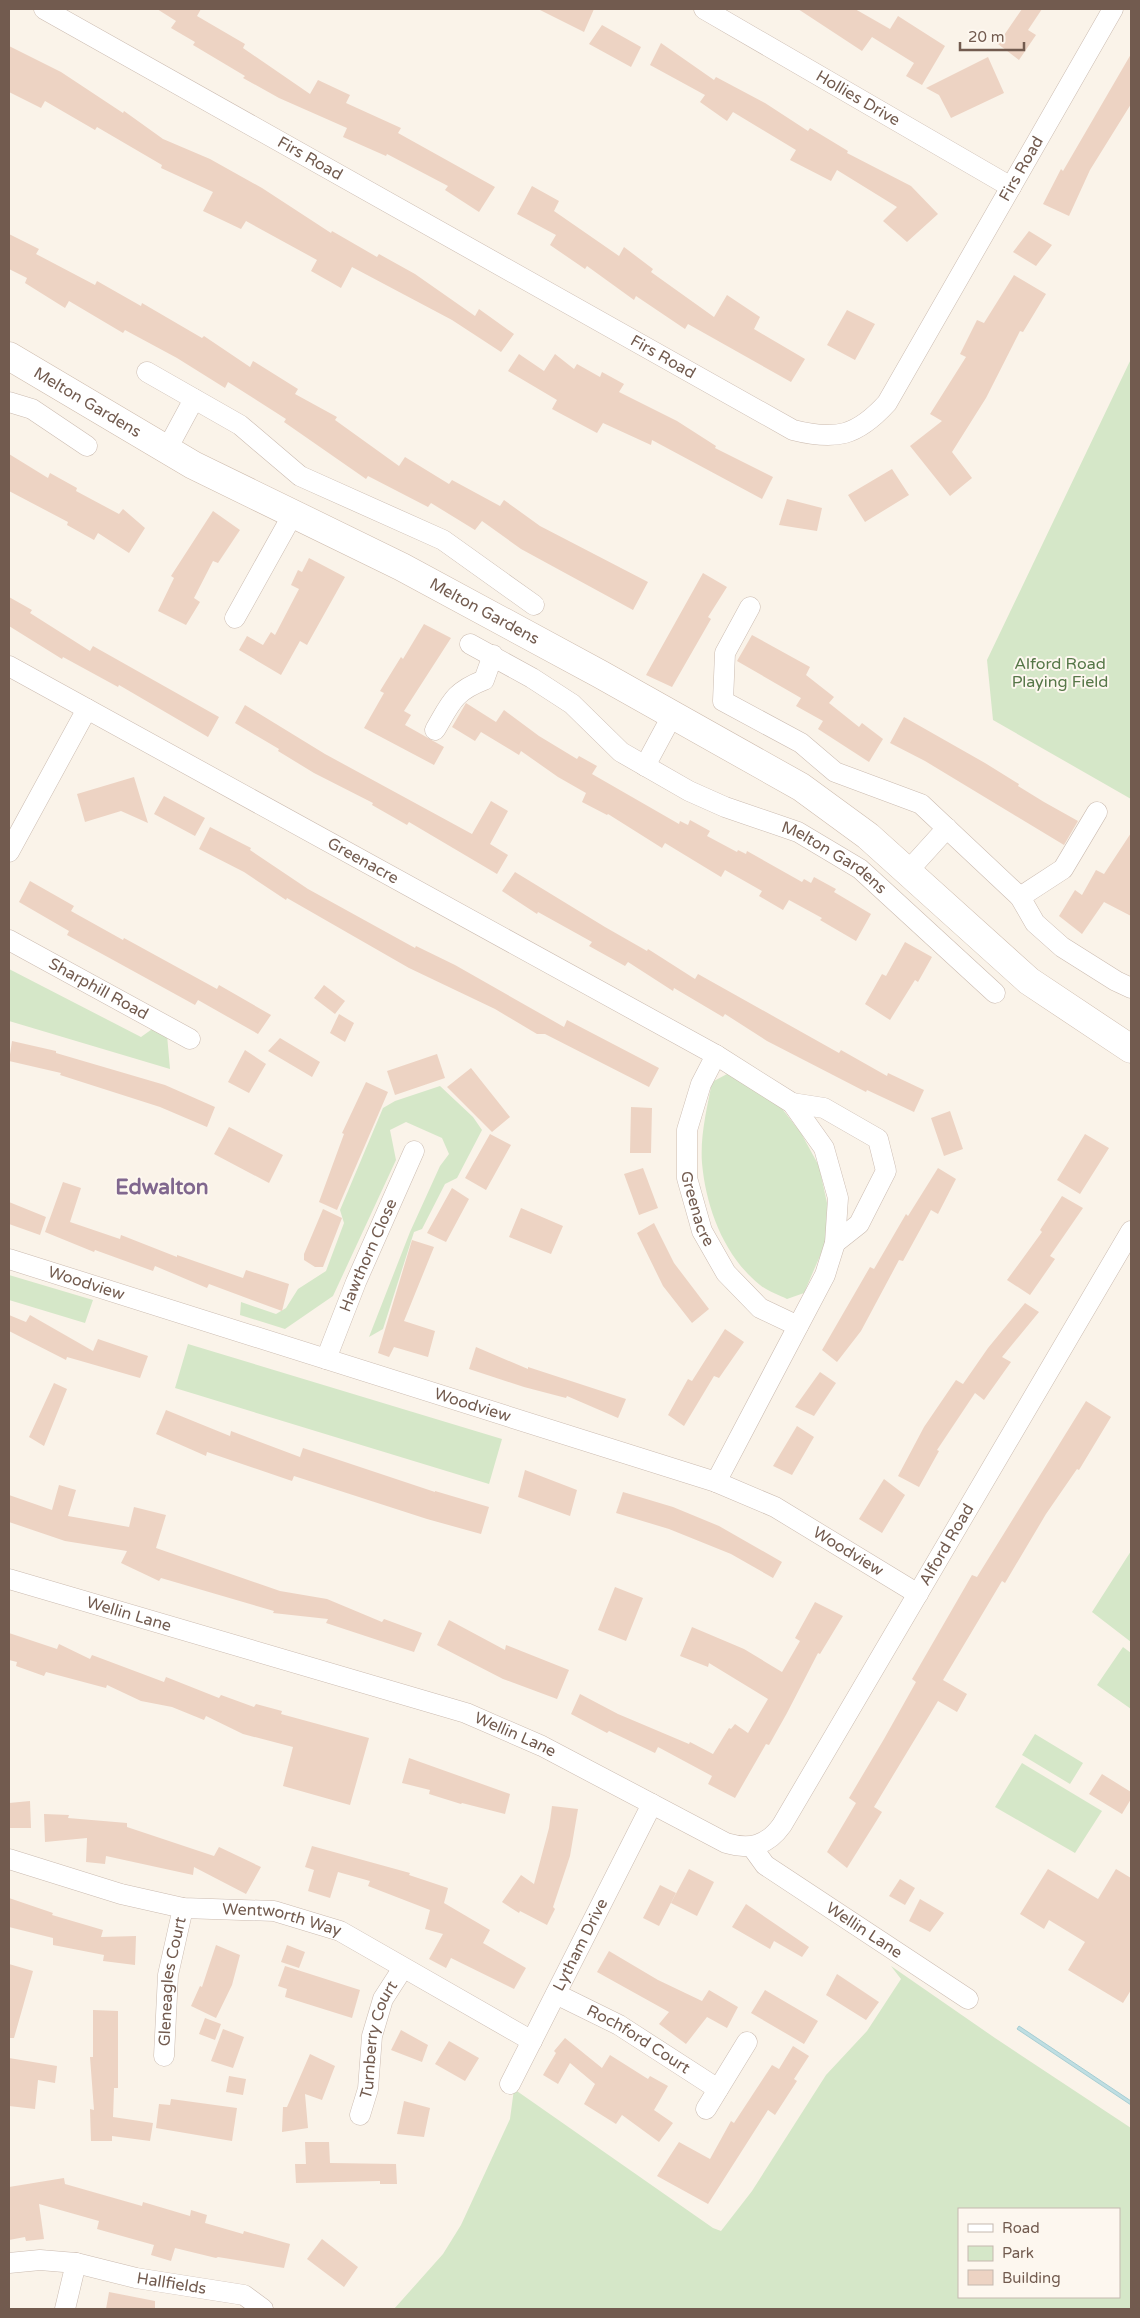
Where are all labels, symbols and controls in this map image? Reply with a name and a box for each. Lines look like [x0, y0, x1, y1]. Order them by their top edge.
scale bar [960, 20, 1024, 52]
text: 20 m [968, 28, 1005, 46]
street label: Hollies Drive [812, 66, 904, 130]
street label: Firs Road [274, 132, 346, 185]
street label: Firs Road [995, 133, 1048, 205]
street label: Firs Road [627, 331, 699, 383]
street label: Melton Gardens [30, 363, 145, 442]
street label: Melton Gardens [426, 574, 543, 649]
park label: Alford Road Playing Field [1012, 654, 1108, 692]
street label: Melton Gardens [779, 817, 891, 898]
street label: Greenacre [324, 833, 402, 888]
street label: Sharphill Road [45, 954, 152, 1024]
street label: Greenacre [677, 1171, 719, 1250]
district label: Edwalton [115, 1175, 209, 1200]
street label: Hawthorn Close [335, 1196, 402, 1315]
street label: Woodview [45, 1262, 127, 1305]
street label: Woodview [432, 1384, 514, 1427]
street label: Alford Road [915, 1500, 979, 1589]
street label: Woodview [809, 1522, 887, 1581]
street label: Wellin Lane [84, 1592, 174, 1636]
street label: Wellin Lane [471, 1708, 560, 1762]
street label: Lytham Drive [549, 1895, 612, 1995]
street label: Wellin Lane [822, 1898, 906, 1963]
street label: Wentworth Way [222, 1899, 344, 1941]
street label: Gleneagles Court [154, 1915, 191, 2047]
street label: Turnberry Court [356, 1977, 402, 2101]
street label: Rochford Court [583, 2001, 694, 2078]
legend [958, 2208, 1120, 2298]
text: Road [1002, 2219, 1040, 2237]
text: Park [1002, 2244, 1034, 2262]
street label: Hallfields [135, 2268, 208, 2299]
text: Building [1002, 2269, 1061, 2287]

